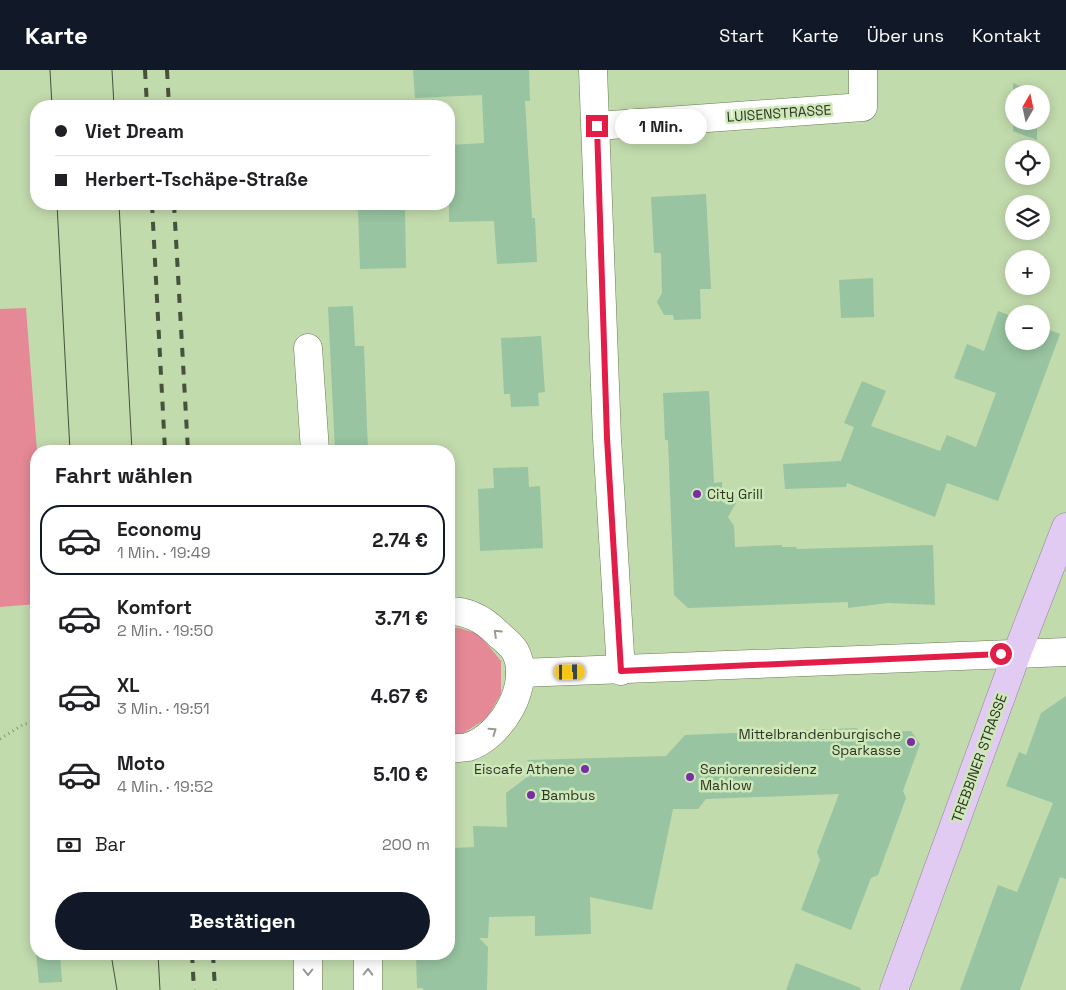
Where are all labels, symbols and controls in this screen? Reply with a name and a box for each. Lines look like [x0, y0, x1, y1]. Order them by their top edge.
text: Karte [25, 20, 88, 51]
text: Start [719, 24, 764, 47]
text: Karte [792, 24, 839, 47]
text: Über uns [867, 24, 944, 47]
text: Kontakt [972, 24, 1041, 47]
north arrow [1005, 85, 1050, 130]
map controls [1005, 85, 1050, 350]
street label: LUISENSTRASSE [726, 100, 832, 126]
callout: 1 Min. [614, 108, 707, 144]
route end [586, 115, 608, 137]
text: 1 Min. [639, 116, 683, 137]
text: Viet Dream [85, 119, 184, 144]
button: locate [1005, 140, 1050, 185]
text: Herbert-Tschäpe-Straße [85, 167, 308, 192]
button: layers [1005, 195, 1050, 240]
button: + [1005, 250, 1050, 295]
button: − [1005, 305, 1050, 350]
text: Fahrt wählen [55, 461, 193, 489]
place label: City Grill [707, 485, 763, 503]
marker: City Grill [691, 488, 703, 500]
text: Economy [117, 517, 201, 542]
icon: car [57, 518, 102, 563]
text: 2.74 € [372, 528, 428, 553]
text: 1 Min. · 19:49 [117, 542, 210, 563]
text: Komfort [117, 595, 192, 620]
icon: car [57, 596, 102, 641]
text: 3.71 € [375, 606, 428, 631]
text: 2 Min. · 19:50 [117, 620, 213, 641]
one-way arrow [494, 630, 503, 639]
route start [990, 643, 1012, 665]
car [554, 664, 585, 680]
text: XL [117, 673, 140, 698]
icon: car [57, 674, 102, 719]
text: 4.67 € [371, 684, 428, 709]
street label: TREBBINER STRASSE [947, 691, 1011, 825]
text: 3 Min. · 19:51 [117, 698, 210, 719]
place label: Mittelbrandenburgische Sparkasse [739, 725, 901, 759]
one-way arrow [487, 728, 496, 737]
marker: Mittelbrandenburgische Sparkasse [905, 736, 917, 748]
text: Moto [117, 751, 165, 776]
icon: car [57, 752, 102, 797]
place label: Eiscafe Athene [474, 760, 575, 778]
place label: Seniorenresidenz Mahlow [700, 760, 817, 794]
text: 5.10 € [373, 762, 428, 787]
marker: Eiscafe Athene [579, 763, 591, 775]
marker: Seniorenresidenz Mahlow [684, 771, 696, 783]
text: 4 Min. · 19:52 [117, 776, 213, 797]
place label: Bambus [541, 786, 595, 804]
marker: Bambus [525, 789, 537, 801]
icon: cash [55, 831, 83, 859]
text: Bar [95, 832, 126, 857]
text: 200 m [382, 834, 430, 855]
button: Bestätigen [55, 892, 430, 950]
one-way arrow [303, 968, 313, 976]
one-way arrow [363, 968, 373, 976]

